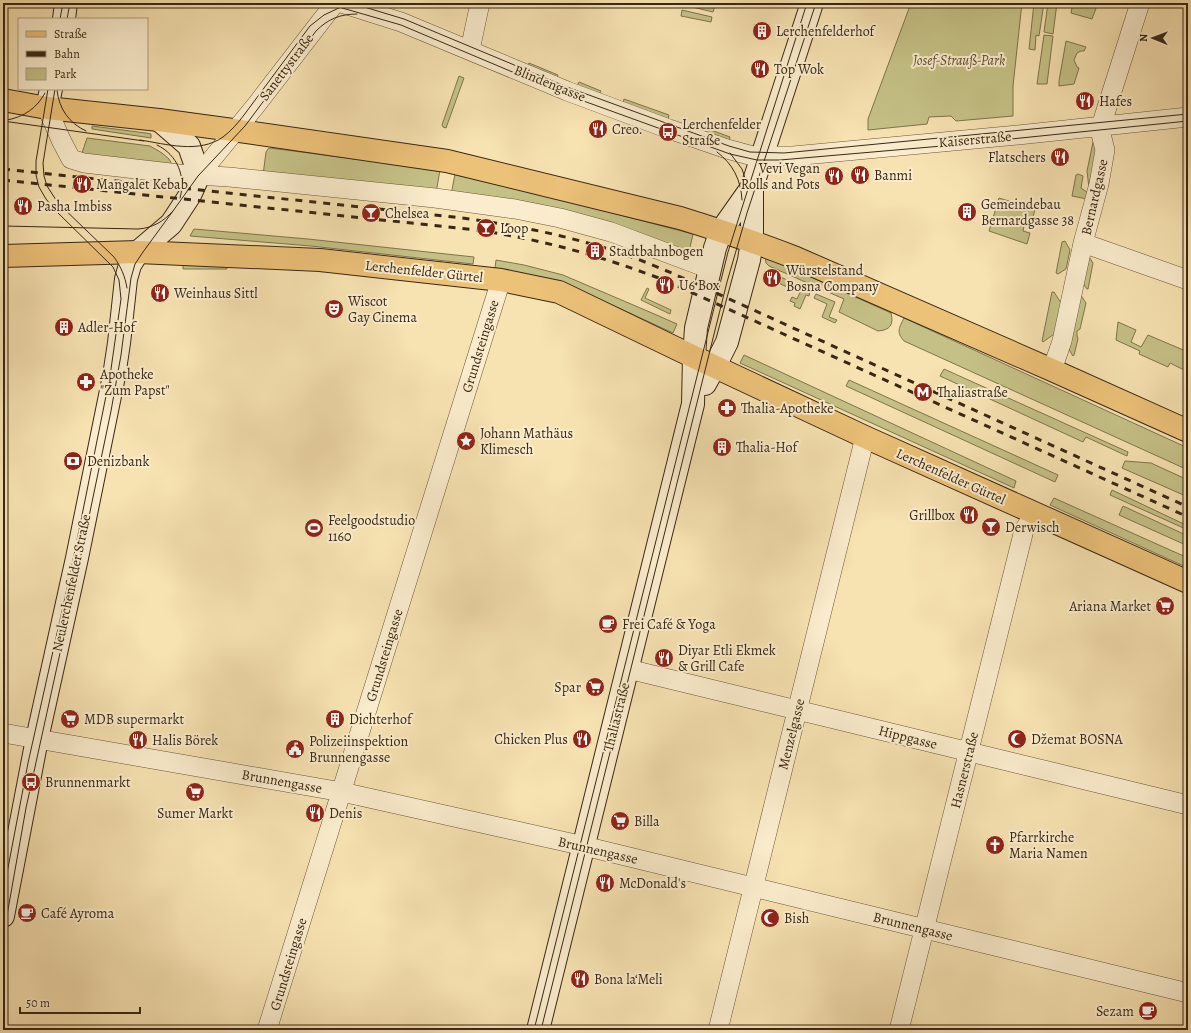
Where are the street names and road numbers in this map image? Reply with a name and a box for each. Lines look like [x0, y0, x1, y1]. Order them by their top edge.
street label: Sanettystraße [255, 30, 318, 105]
street label: Blindengasse [511, 60, 588, 106]
street label: Kaiserstraße [938, 127, 1012, 152]
street label: Bernardgasse [1076, 157, 1112, 237]
street label: Lerchenfelder Gürtel [364, 256, 484, 287]
street label: Grundsteingasse [457, 297, 504, 395]
street label: Lerchenfelder Gürtel [893, 444, 1009, 509]
street label: Neulerchenfelder Straße [48, 513, 95, 654]
street label: Grundsteingasse [361, 606, 408, 704]
street label: Thaliastraße [599, 680, 634, 754]
street label: Menzelgasse [773, 697, 809, 772]
street label: Hippgasse [876, 721, 939, 754]
street label: Hasnerstraße [946, 730, 983, 810]
street label: Brunnengasse [240, 765, 324, 798]
street label: Brunnengasse [556, 832, 640, 869]
street label: Brunnengasse [871, 907, 955, 946]
street label: Grundsteingasse [265, 915, 312, 1013]

